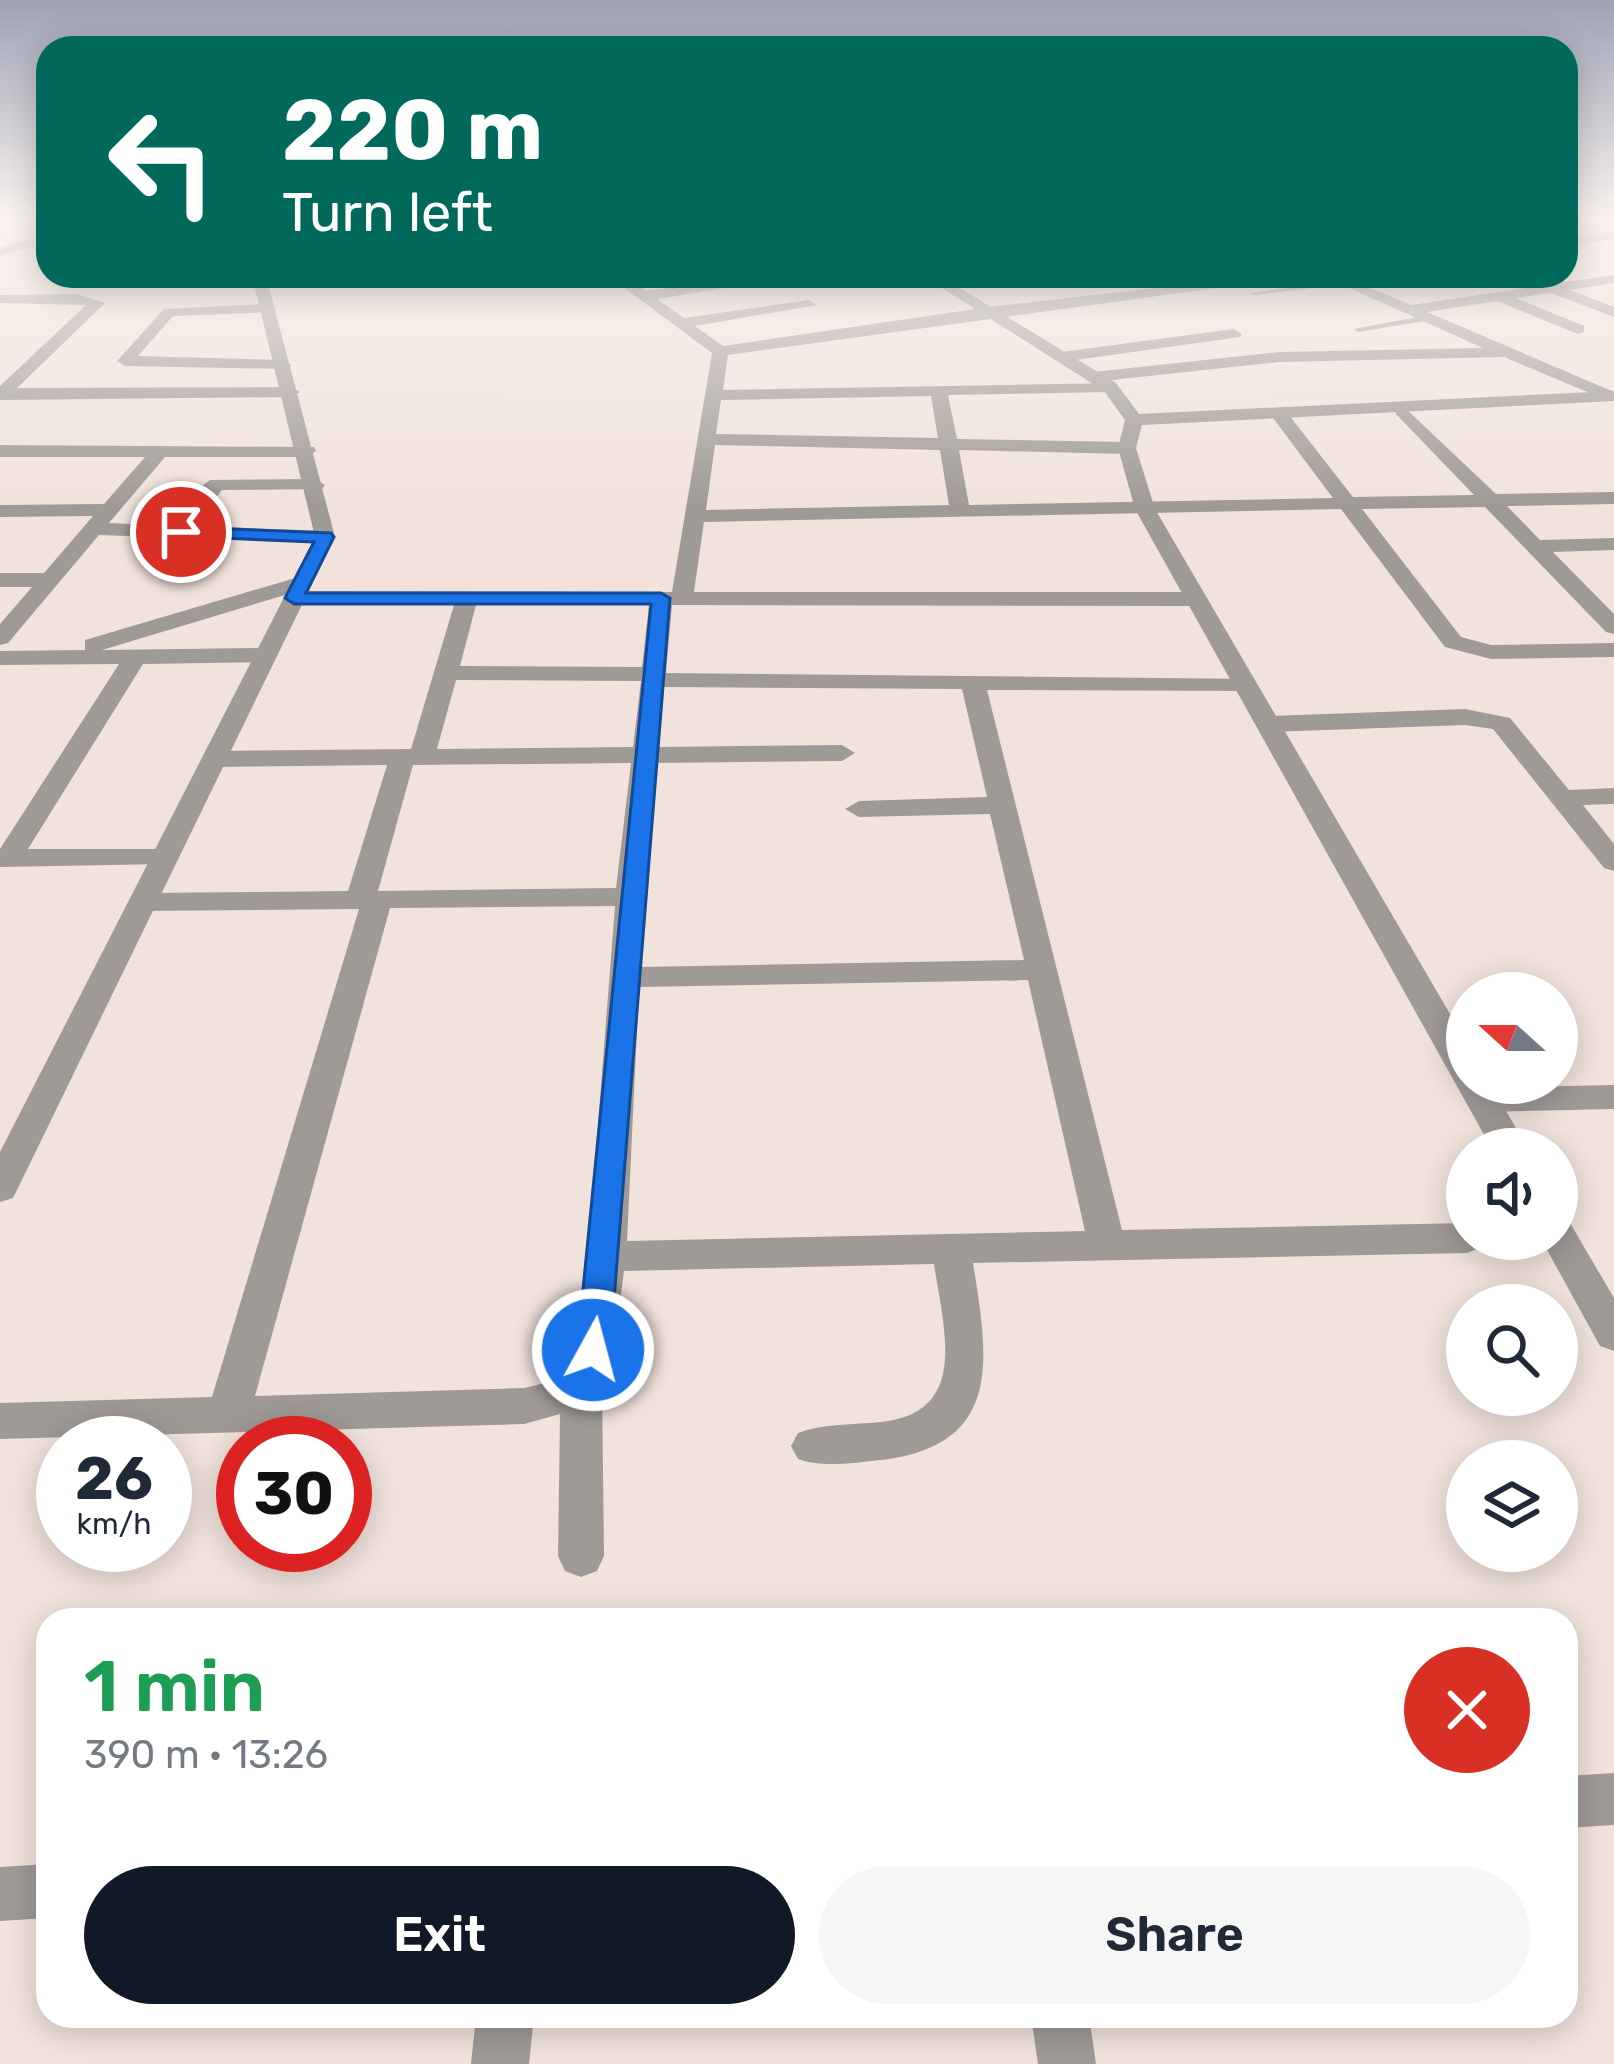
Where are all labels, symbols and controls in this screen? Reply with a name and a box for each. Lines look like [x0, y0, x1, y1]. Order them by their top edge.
text: 220 m [282, 80, 543, 180]
icon: left [84, 84, 240, 240]
text: Turn left [282, 181, 493, 245]
pin [130, 481, 232, 583]
icon: arrive [148, 499, 214, 565]
north arrow [1446, 972, 1578, 1104]
map controls [1446, 972, 1578, 1572]
button: sound [1446, 1128, 1578, 1260]
button: search [1446, 1284, 1578, 1416]
position arrow [530, 1287, 656, 1413]
speed limit sign: 30 [216, 1416, 372, 1572]
button: layers [1446, 1440, 1578, 1572]
text: 26 [75, 1443, 153, 1514]
text: km/h [77, 1506, 151, 1542]
text: 1 min [84, 1644, 265, 1729]
button: close [1404, 1647, 1530, 1773]
text: 390 m · 13:26 [84, 1732, 328, 1778]
button: Exit [84, 1866, 795, 2004]
button: Share [819, 1866, 1530, 2004]

